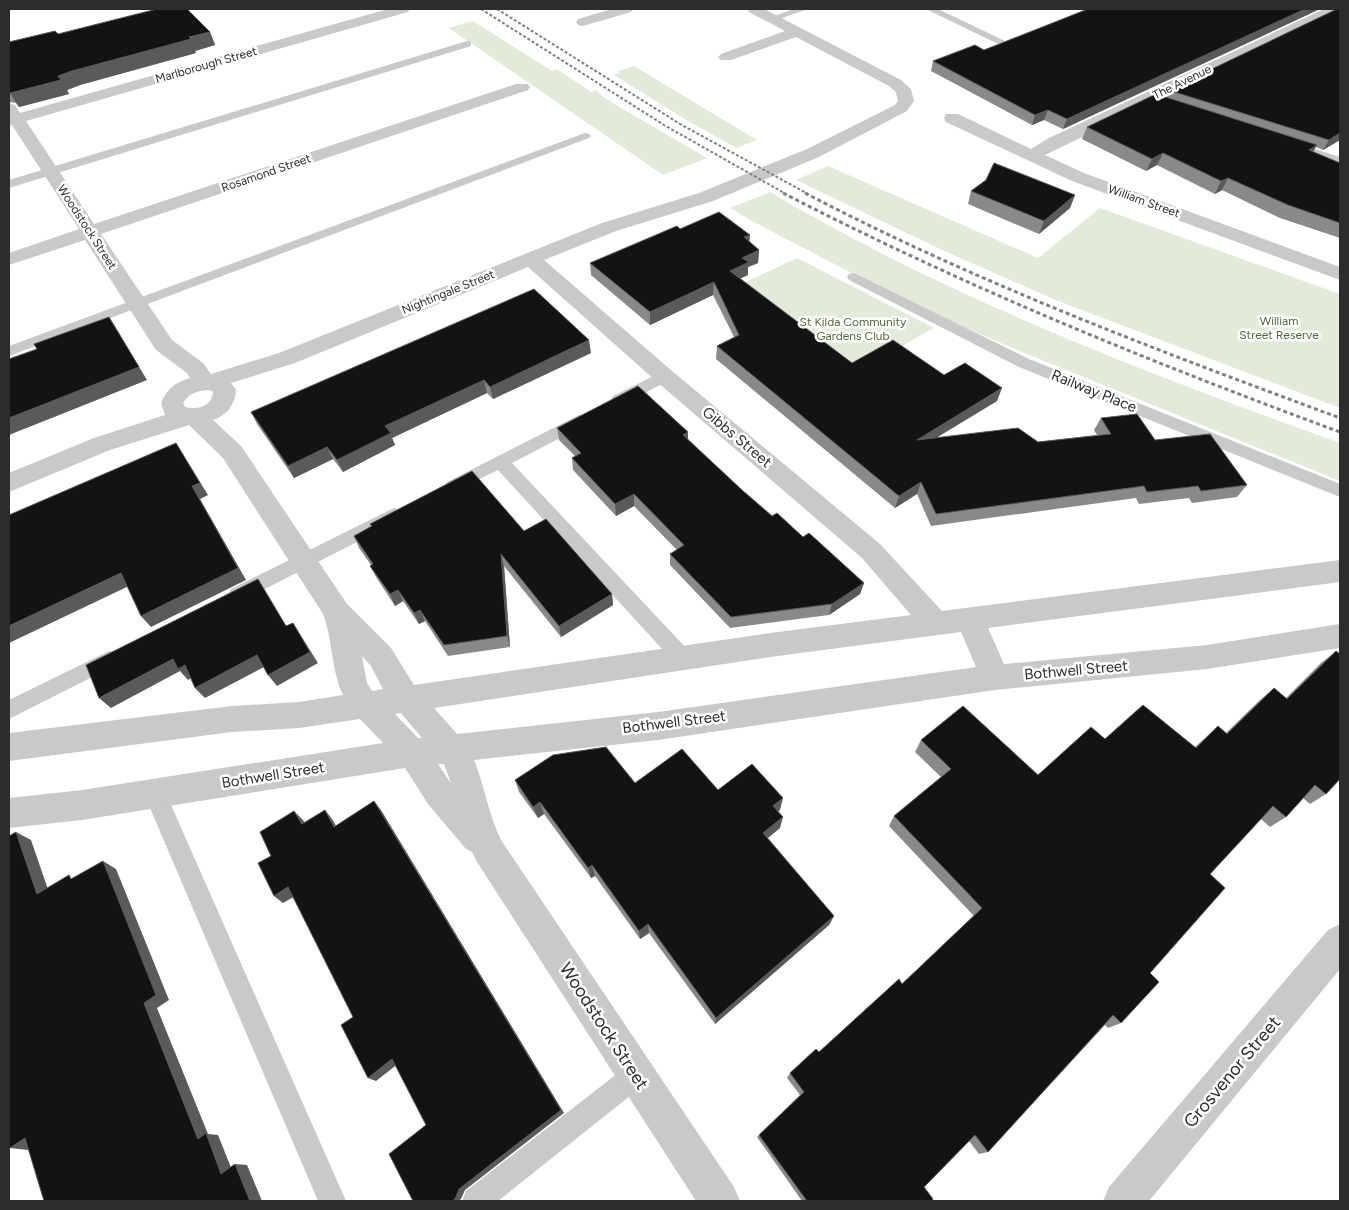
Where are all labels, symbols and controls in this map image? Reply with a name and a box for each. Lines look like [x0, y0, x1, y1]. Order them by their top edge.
street label: Marlborough Street [154, 44, 259, 86]
street label: The Avenue [1150, 62, 1214, 102]
street label: Rosamond Street [219, 151, 313, 195]
street label: Woodstock Street [54, 182, 120, 272]
street label: William Street [1106, 182, 1182, 221]
street label: Nightingale Street [400, 267, 497, 317]
park label: William Street Reserve [1239, 314, 1319, 342]
park label: St Kilda Community Gardens Club [800, 315, 907, 343]
street label: Railway Place [1049, 366, 1139, 416]
street label: Gibbs Street [699, 403, 776, 471]
street label: Bothwell Street [1023, 656, 1129, 683]
street label: Bothwell Street [621, 707, 727, 737]
street label: Bothwell Street [220, 758, 326, 792]
street label: Woodstock Street [555, 958, 653, 1094]
street label: Grosvenor Street [1179, 1012, 1285, 1132]

